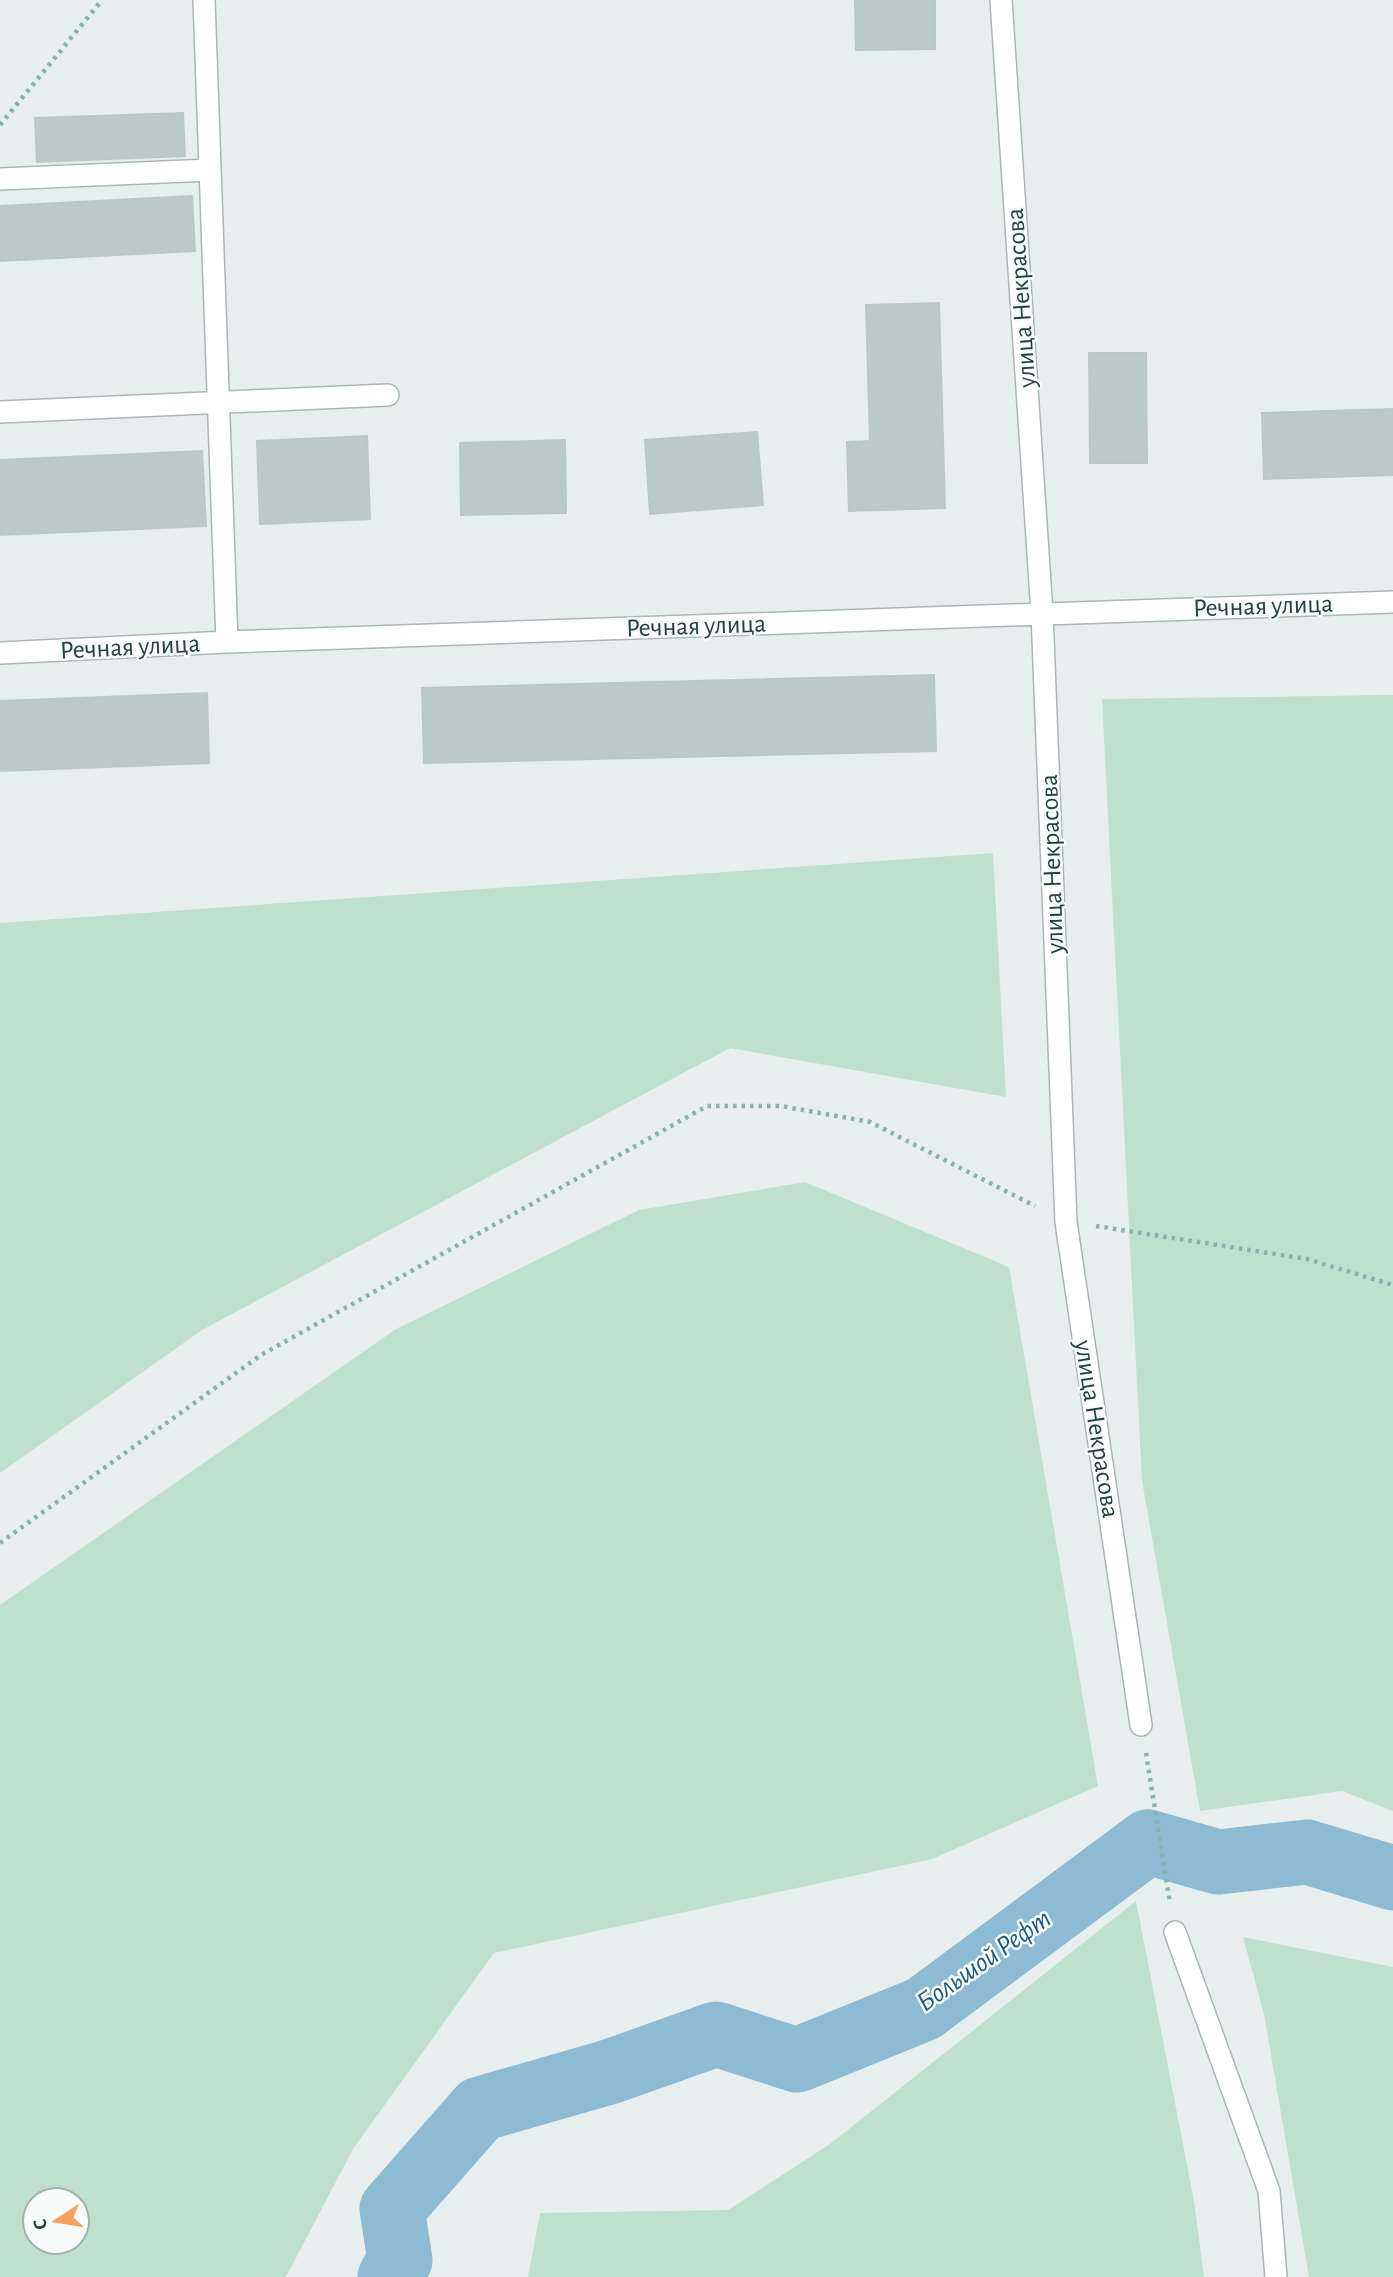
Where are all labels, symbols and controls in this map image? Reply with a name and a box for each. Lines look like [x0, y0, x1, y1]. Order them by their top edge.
street label: улица Некрасова [1002, 207, 1040, 390]
street label: Речная улица [1192, 591, 1334, 621]
street label: Речная улица [625, 611, 767, 641]
street label: Речная улица [59, 630, 201, 664]
street label: улица Некрасова [1036, 774, 1068, 955]
street label: улица Некрасова [1070, 1337, 1124, 1520]
water label: Большой Рефт [912, 1905, 1056, 2017]
north arrow [21, 2186, 91, 2256]
text: С [30, 2217, 51, 2231]

